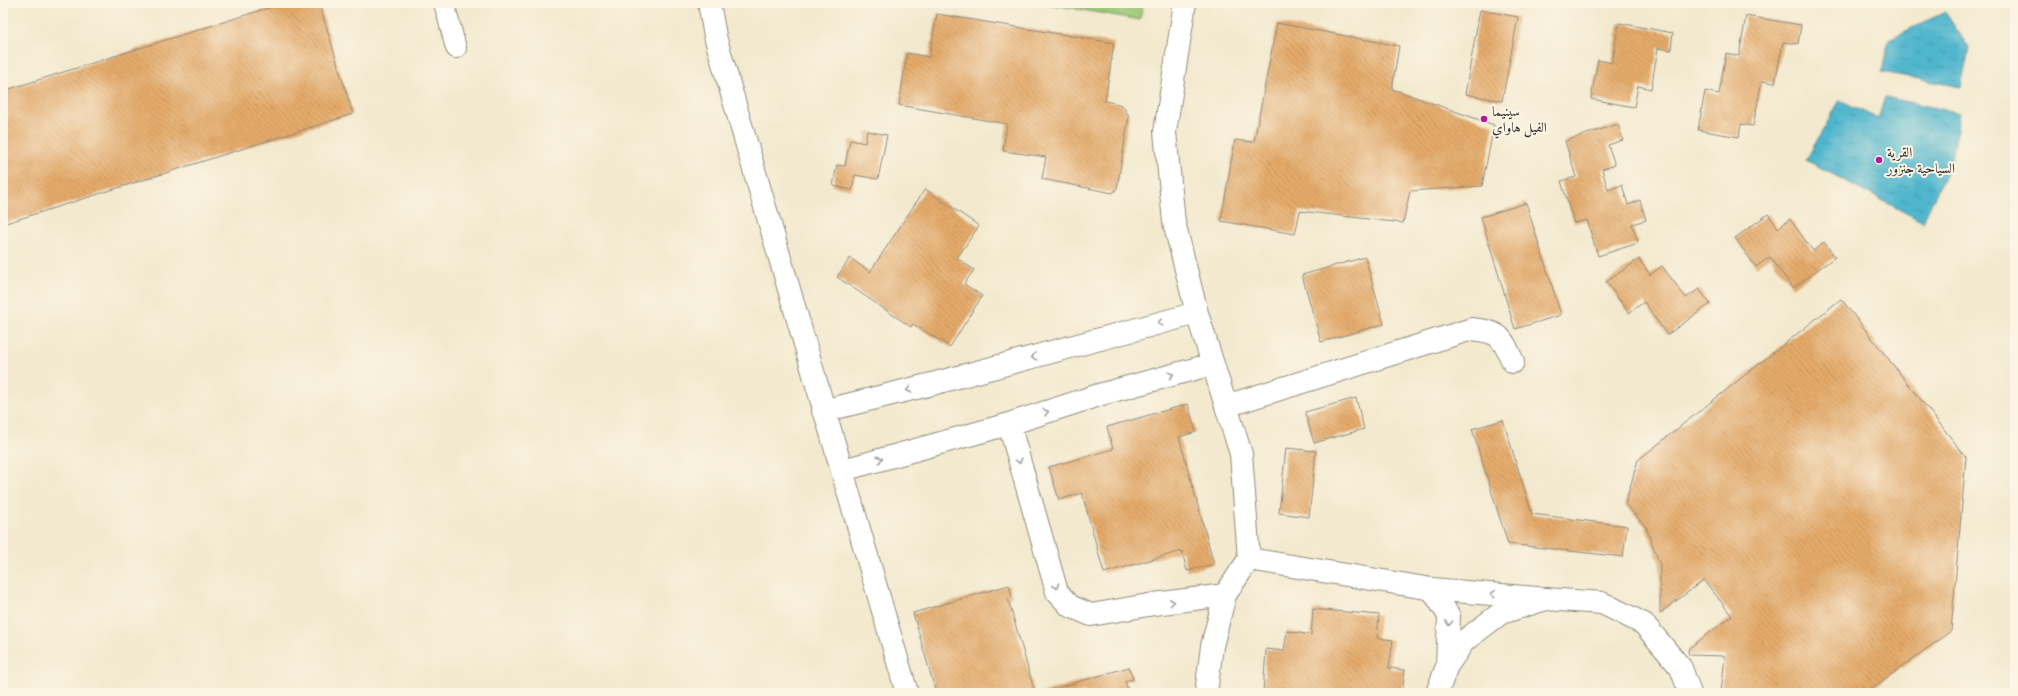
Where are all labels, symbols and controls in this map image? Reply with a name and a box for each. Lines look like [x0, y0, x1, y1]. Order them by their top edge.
place label: سينيما الفيل هاواي [1492, 102, 1547, 139]
marker: سينيما الفيل هاواي [1479, 114, 1489, 124]
place label: القرية السياحية جنزور [1885, 143, 1955, 177]
marker: القرية السياحية جنزور [1874, 155, 1884, 165]
one-way arrow [1157, 319, 1163, 327]
one-way arrow [1031, 352, 1038, 361]
one-way arrow [1167, 371, 1174, 380]
one-way arrow [905, 386, 912, 394]
one-way arrow [1042, 408, 1049, 417]
one-way arrow [877, 455, 884, 464]
one-way arrow [1014, 457, 1023, 464]
one-way arrow [1051, 582, 1060, 589]
one-way arrow [1490, 590, 1496, 599]
one-way arrow [1169, 598, 1175, 607]
one-way arrow [1444, 620, 1453, 626]

